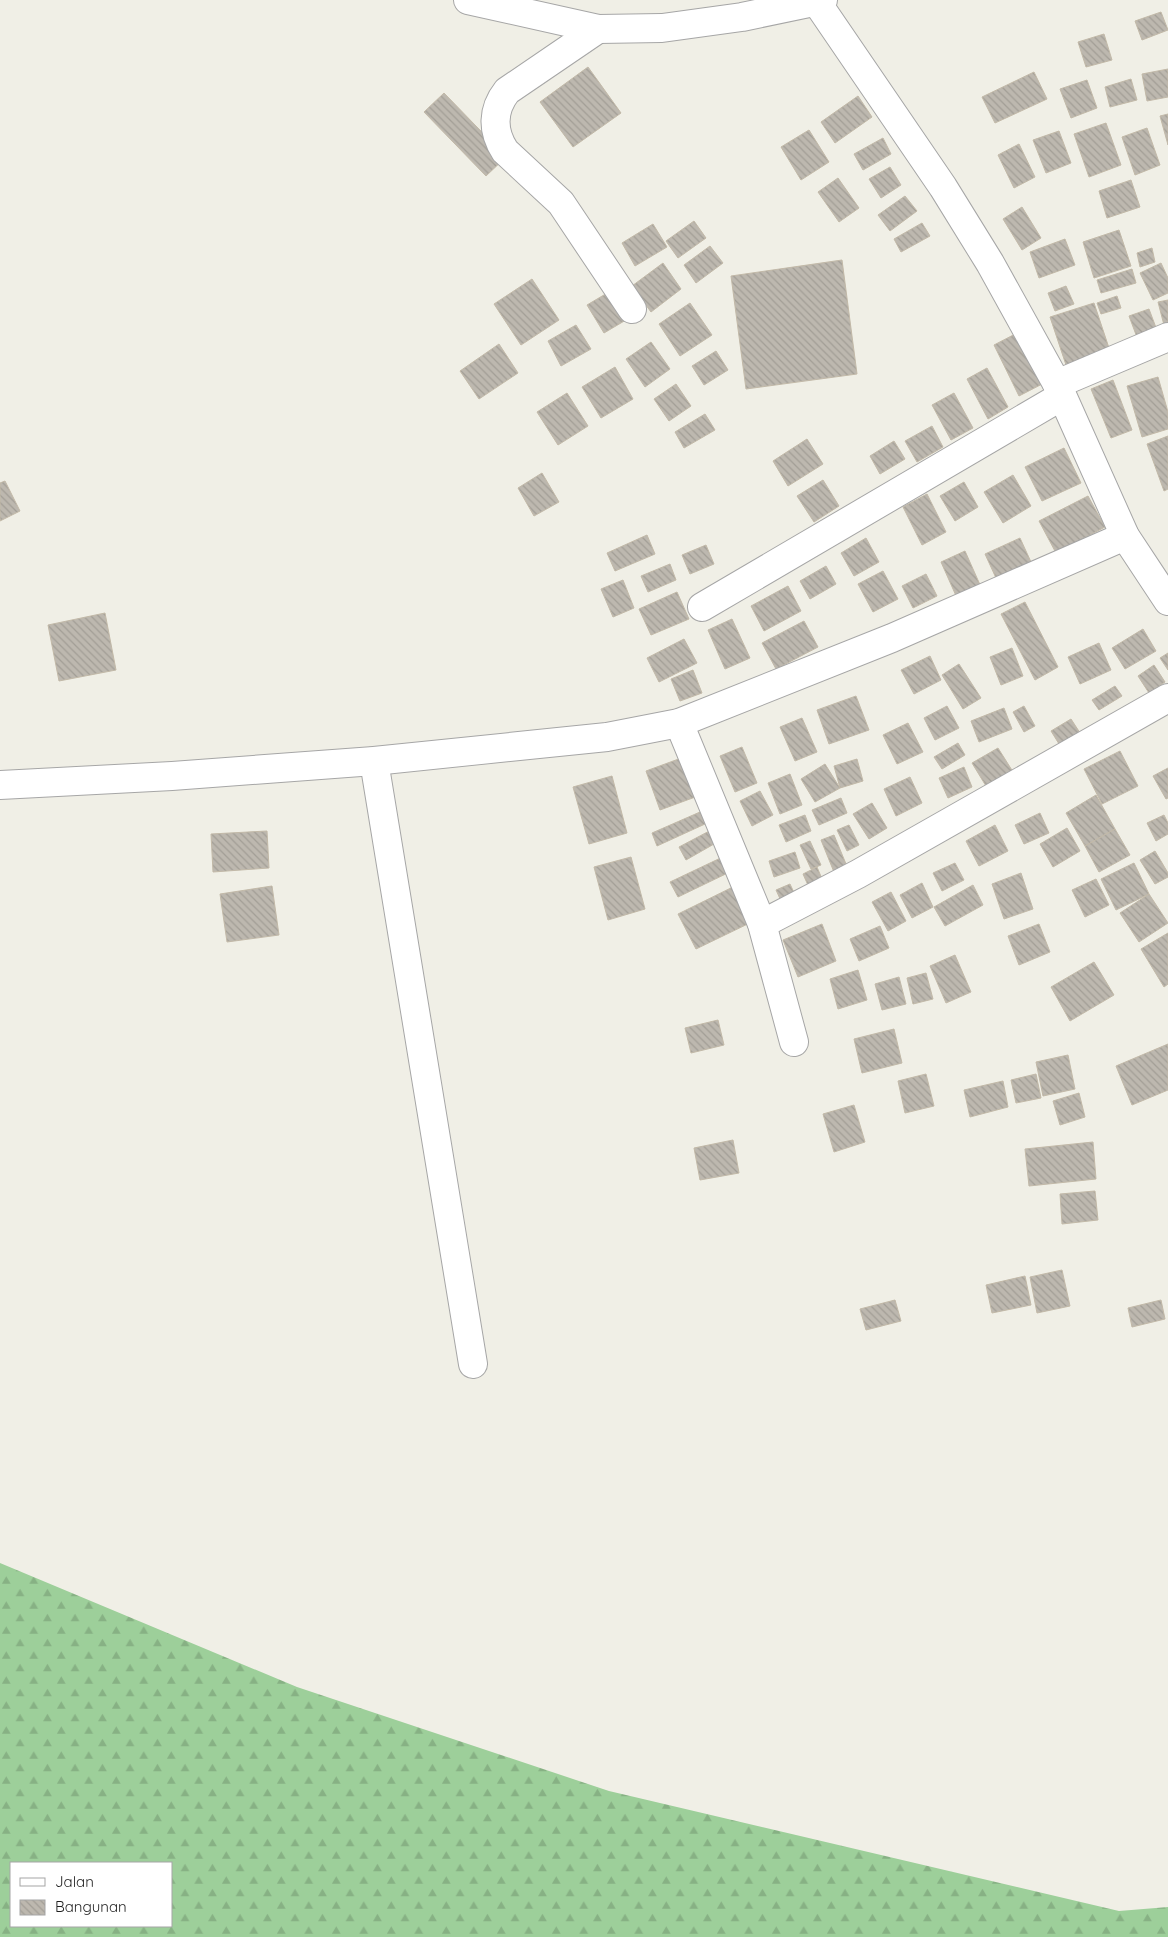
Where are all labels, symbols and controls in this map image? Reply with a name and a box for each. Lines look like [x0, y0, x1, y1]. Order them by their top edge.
legend [10, 1862, 172, 1927]
text: Jalan [55, 1872, 94, 1891]
text: Bangunan [55, 1897, 127, 1916]

